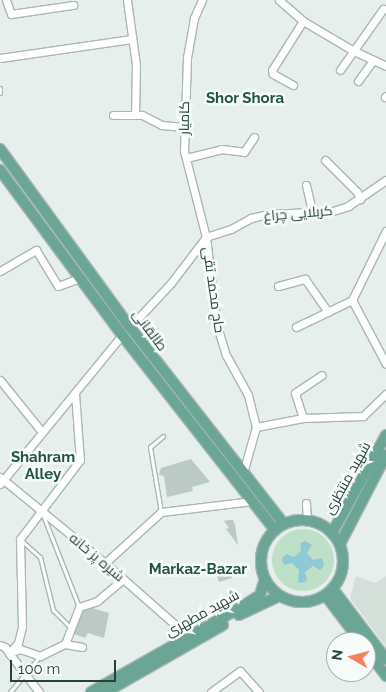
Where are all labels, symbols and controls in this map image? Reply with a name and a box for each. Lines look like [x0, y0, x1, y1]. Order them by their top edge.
district label: Shor Shora [206, 90, 284, 108]
street label: کامیار [175, 101, 193, 135]
street label: کربلایی چراغ [263, 202, 333, 224]
street label: حاج محمد تقی [200, 246, 228, 334]
street label: طالقانی [129, 306, 171, 354]
street label: شهید منتظری [320, 439, 374, 517]
district label: Shahram Alley [11, 448, 75, 483]
street label: شیره پز خانه [66, 529, 128, 585]
district label: Markaz-Bazar [149, 561, 247, 579]
street label: شهید مطهری [162, 586, 242, 640]
north arrow [326, 632, 376, 682]
text: N [328, 649, 346, 661]
scale bar [12, 650, 119, 682]
text: 100 m [18, 660, 60, 678]

